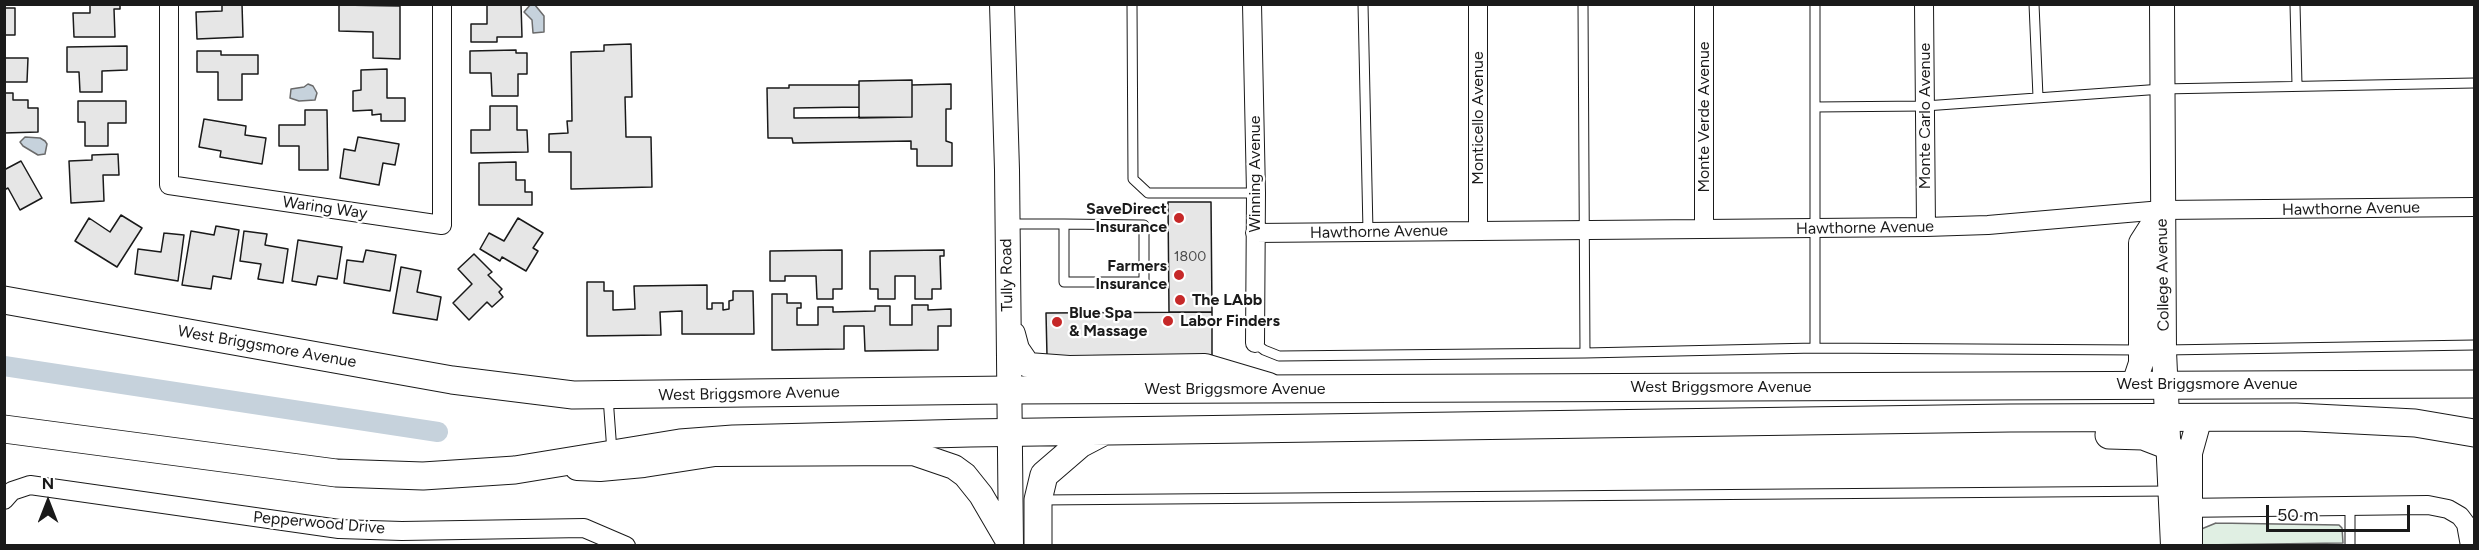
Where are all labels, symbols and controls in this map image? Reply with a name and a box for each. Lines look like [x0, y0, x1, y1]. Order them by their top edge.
street label: Monte Verde Avenue [1694, 41, 1714, 193]
street label: Monte Carlo Avenue [1915, 43, 1935, 189]
street label: Monticello Avenue [1468, 51, 1488, 185]
street label: Winning Avenue [1245, 115, 1265, 233]
street label: Waring Way [281, 193, 369, 223]
street label: Hawthorne Avenue [2282, 198, 2420, 220]
place label: SaveDirect Insurance [1086, 199, 1167, 237]
marker: SaveDirect Insurance [1172, 211, 1186, 225]
street label: Hawthorne Avenue [1796, 217, 1934, 239]
street label: College Avenue [2152, 218, 2174, 332]
street label: Hawthorne Avenue [1310, 221, 1448, 243]
street label: Tully Road [997, 238, 1017, 312]
house number: 1800 [1174, 249, 1206, 265]
place label: Farmers Insurance [1095, 256, 1167, 294]
marker: Farmers Insurance [1172, 268, 1186, 282]
place label: The LAbb [1192, 290, 1262, 310]
marker: The LAbb [1173, 293, 1187, 307]
place label: Blue Spa & Massage [1069, 303, 1147, 341]
place label: Labor Finders [1180, 311, 1280, 331]
marker: Labor Finders [1161, 314, 1175, 328]
marker: Blue Spa & Massage [1050, 315, 1064, 329]
street label: West Briggsmore Avenue [176, 322, 358, 372]
street label: West Briggsmore Avenue [2116, 374, 2298, 394]
street label: West Briggsmore Avenue [1630, 377, 1812, 397]
street label: West Briggsmore Avenue [1144, 379, 1326, 399]
street label: West Briggsmore Avenue [658, 383, 840, 405]
north arrow [18, 472, 78, 532]
text: N [42, 474, 54, 493]
scale bar [2269, 493, 2413, 531]
text: 50 m [2277, 504, 2319, 526]
street label: Pepperwood Drive [252, 508, 386, 538]

